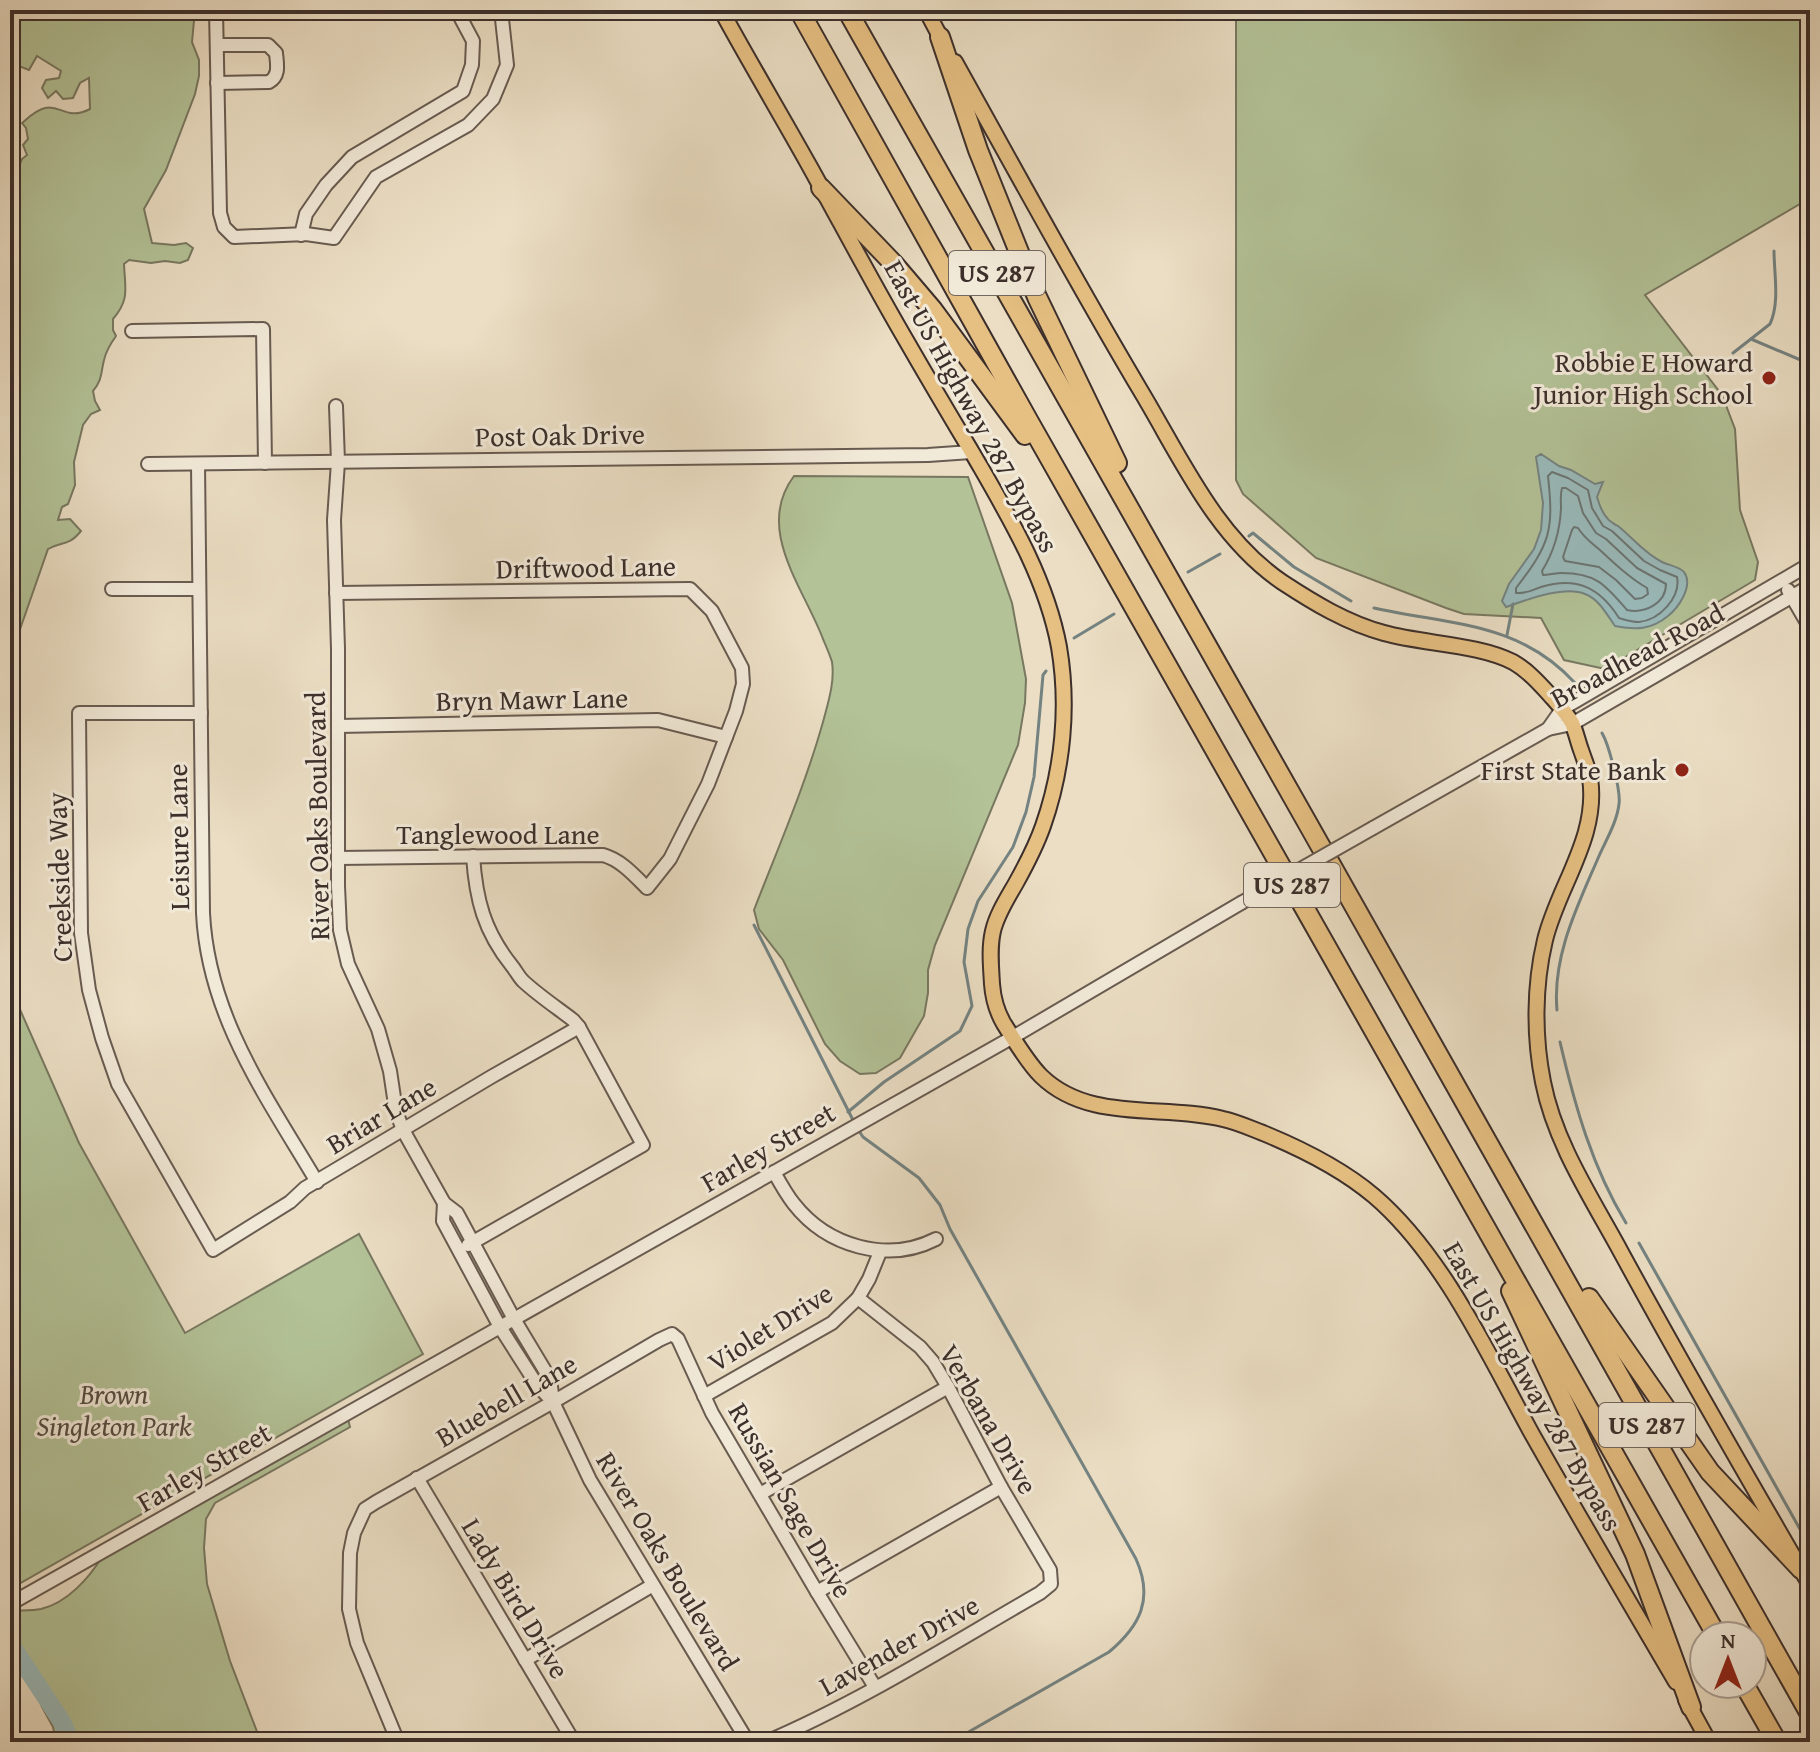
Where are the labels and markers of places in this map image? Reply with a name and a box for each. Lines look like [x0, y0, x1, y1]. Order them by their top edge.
place label: Robbie E Howard Junior High School [1530, 341, 1753, 414]
marker: Robbie E Howard Junior High School [1760, 369, 1778, 387]
place label: First State Bank [1481, 749, 1667, 790]
marker: First State Bank [1673, 761, 1691, 779]

